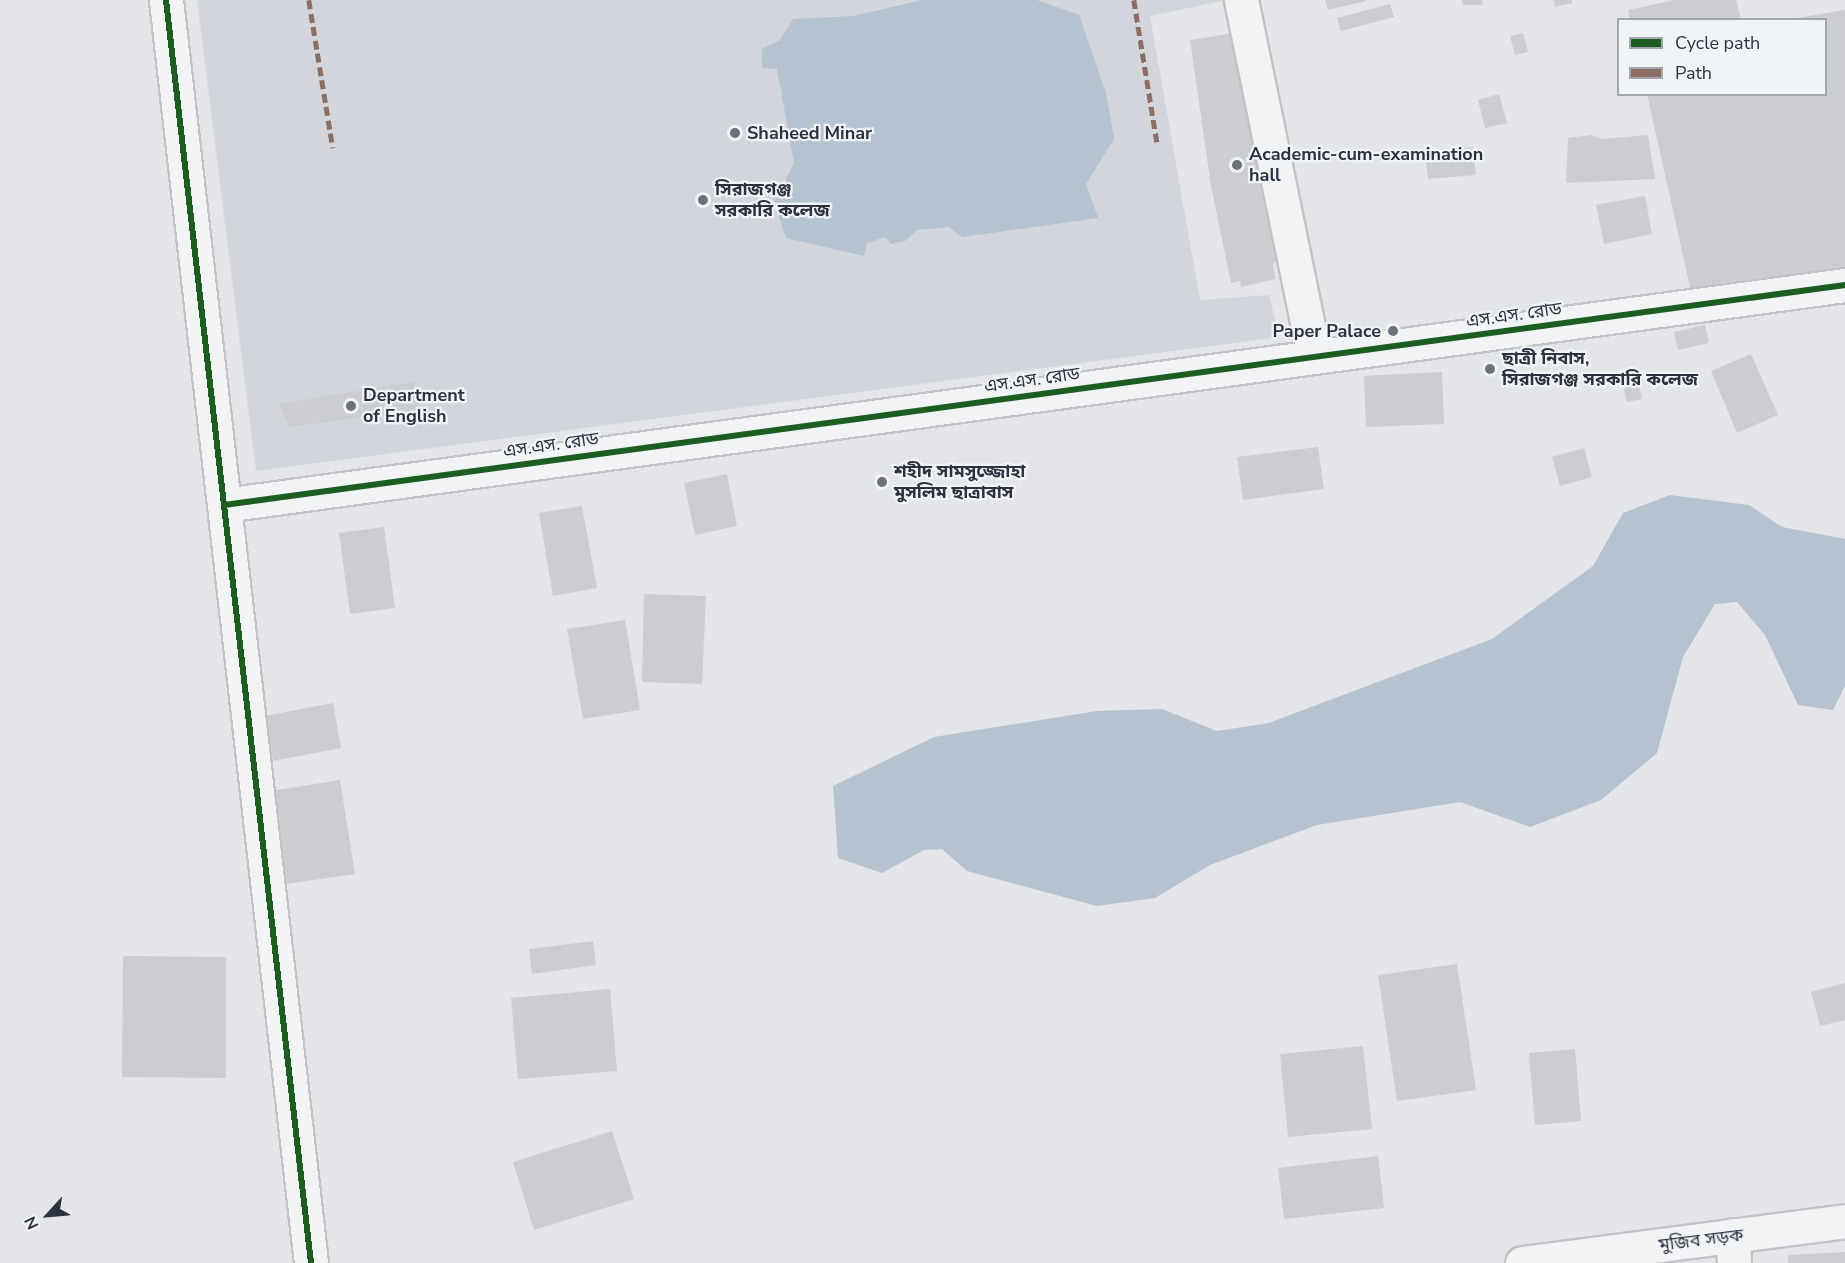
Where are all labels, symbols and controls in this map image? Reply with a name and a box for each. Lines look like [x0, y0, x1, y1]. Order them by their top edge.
legend [1617, 18, 1827, 96]
text: Cycle path [1675, 31, 1760, 55]
text: Path [1675, 61, 1712, 85]
place label: Shaheed Minar [747, 122, 872, 144]
marker: Shaheed Minar [728, 126, 742, 140]
place label: Academic-cum-examination hall [1249, 144, 1483, 186]
marker: Academic-cum-examination hall [1230, 158, 1244, 172]
place label: সিরাজগঞ্জ সরকারি কলেজ [715, 179, 830, 222]
marker: সিরাজগঞ্জ সরকারি কলেজ [696, 193, 710, 207]
street label: এস.এস. রোড [1465, 298, 1563, 332]
place label: Paper Palace [1273, 320, 1381, 342]
marker: Paper Palace [1386, 324, 1400, 338]
place label: ছাত্রী নিবাস, সিরাজগঞ্জ সরকারি কলেজ [1502, 348, 1698, 391]
marker: ছাত্রী নিবাস, সিরাজগঞ্জ সরকারি কলেজ [1483, 362, 1497, 376]
street label: এস.এস. রোড [983, 363, 1081, 397]
place label: Department of English [363, 385, 465, 428]
marker: Department of English [344, 399, 358, 413]
street label: এস.এস. রোড [502, 428, 600, 462]
place label: শহীদ সামসুজ্জোহা মুসলিম ছাত্রাবাস [894, 461, 1025, 504]
marker: শহীদ সামসুজ্জোহা মুসলিম ছাত্রাবাস [875, 475, 889, 489]
north arrow [18, 1185, 78, 1245]
text: N [19, 1213, 44, 1233]
street label: মুজিব সড়ক [1657, 1224, 1745, 1256]

